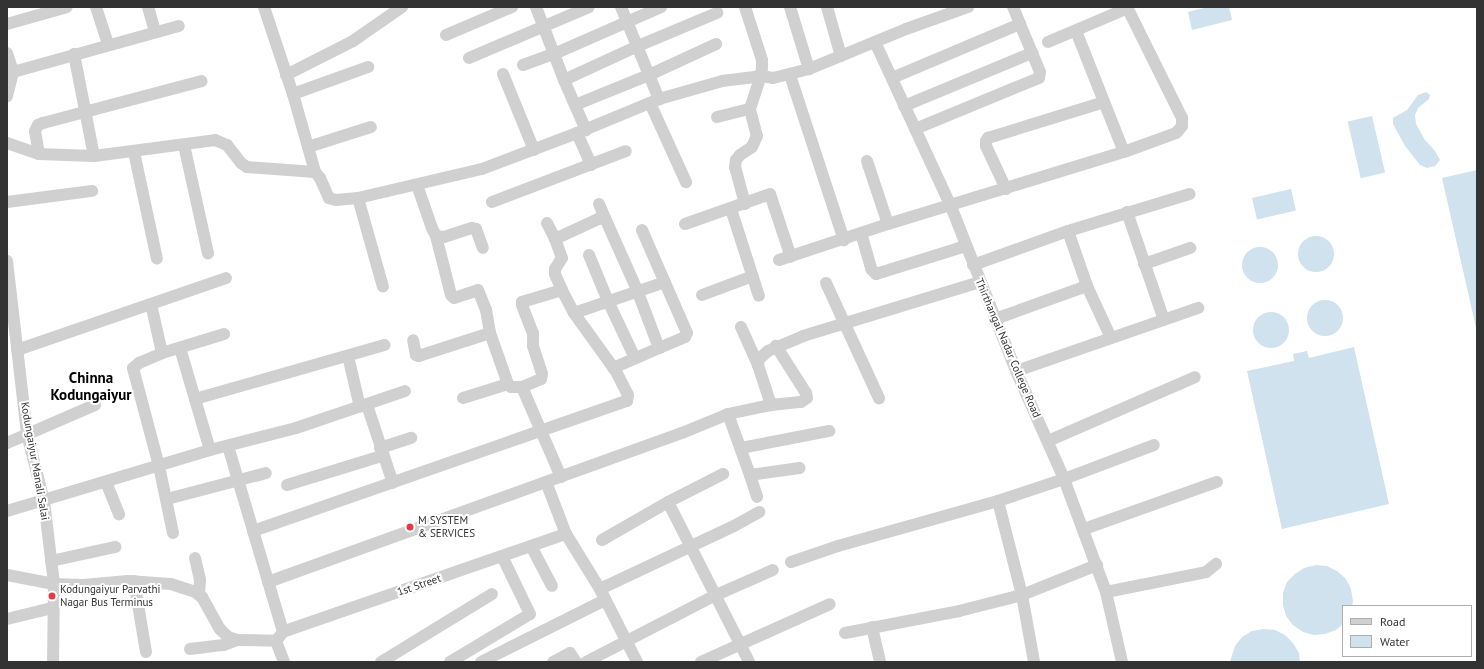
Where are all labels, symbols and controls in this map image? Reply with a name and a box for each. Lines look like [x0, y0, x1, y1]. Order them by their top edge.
street label: Thirthangal Nadar College Road [973, 276, 1043, 420]
district label: Chinna Kodungaiyur [51, 368, 131, 403]
street label: Kodungaiyur Manali Salai [18, 401, 52, 521]
place label: M SYSTEM & SERVICES [418, 514, 475, 540]
marker: M SYSTEM & SERVICES [405, 522, 415, 532]
street label: 1st Street [395, 571, 443, 599]
place label: Kodungaiyur Parvathi Nagar Bus Terminus [60, 583, 160, 609]
marker: Kodungaiyur Parvathi Nagar Bus Terminus [47, 591, 57, 601]
legend [1342, 605, 1472, 657]
text: Road [1380, 614, 1405, 629]
text: Water [1380, 634, 1410, 649]

